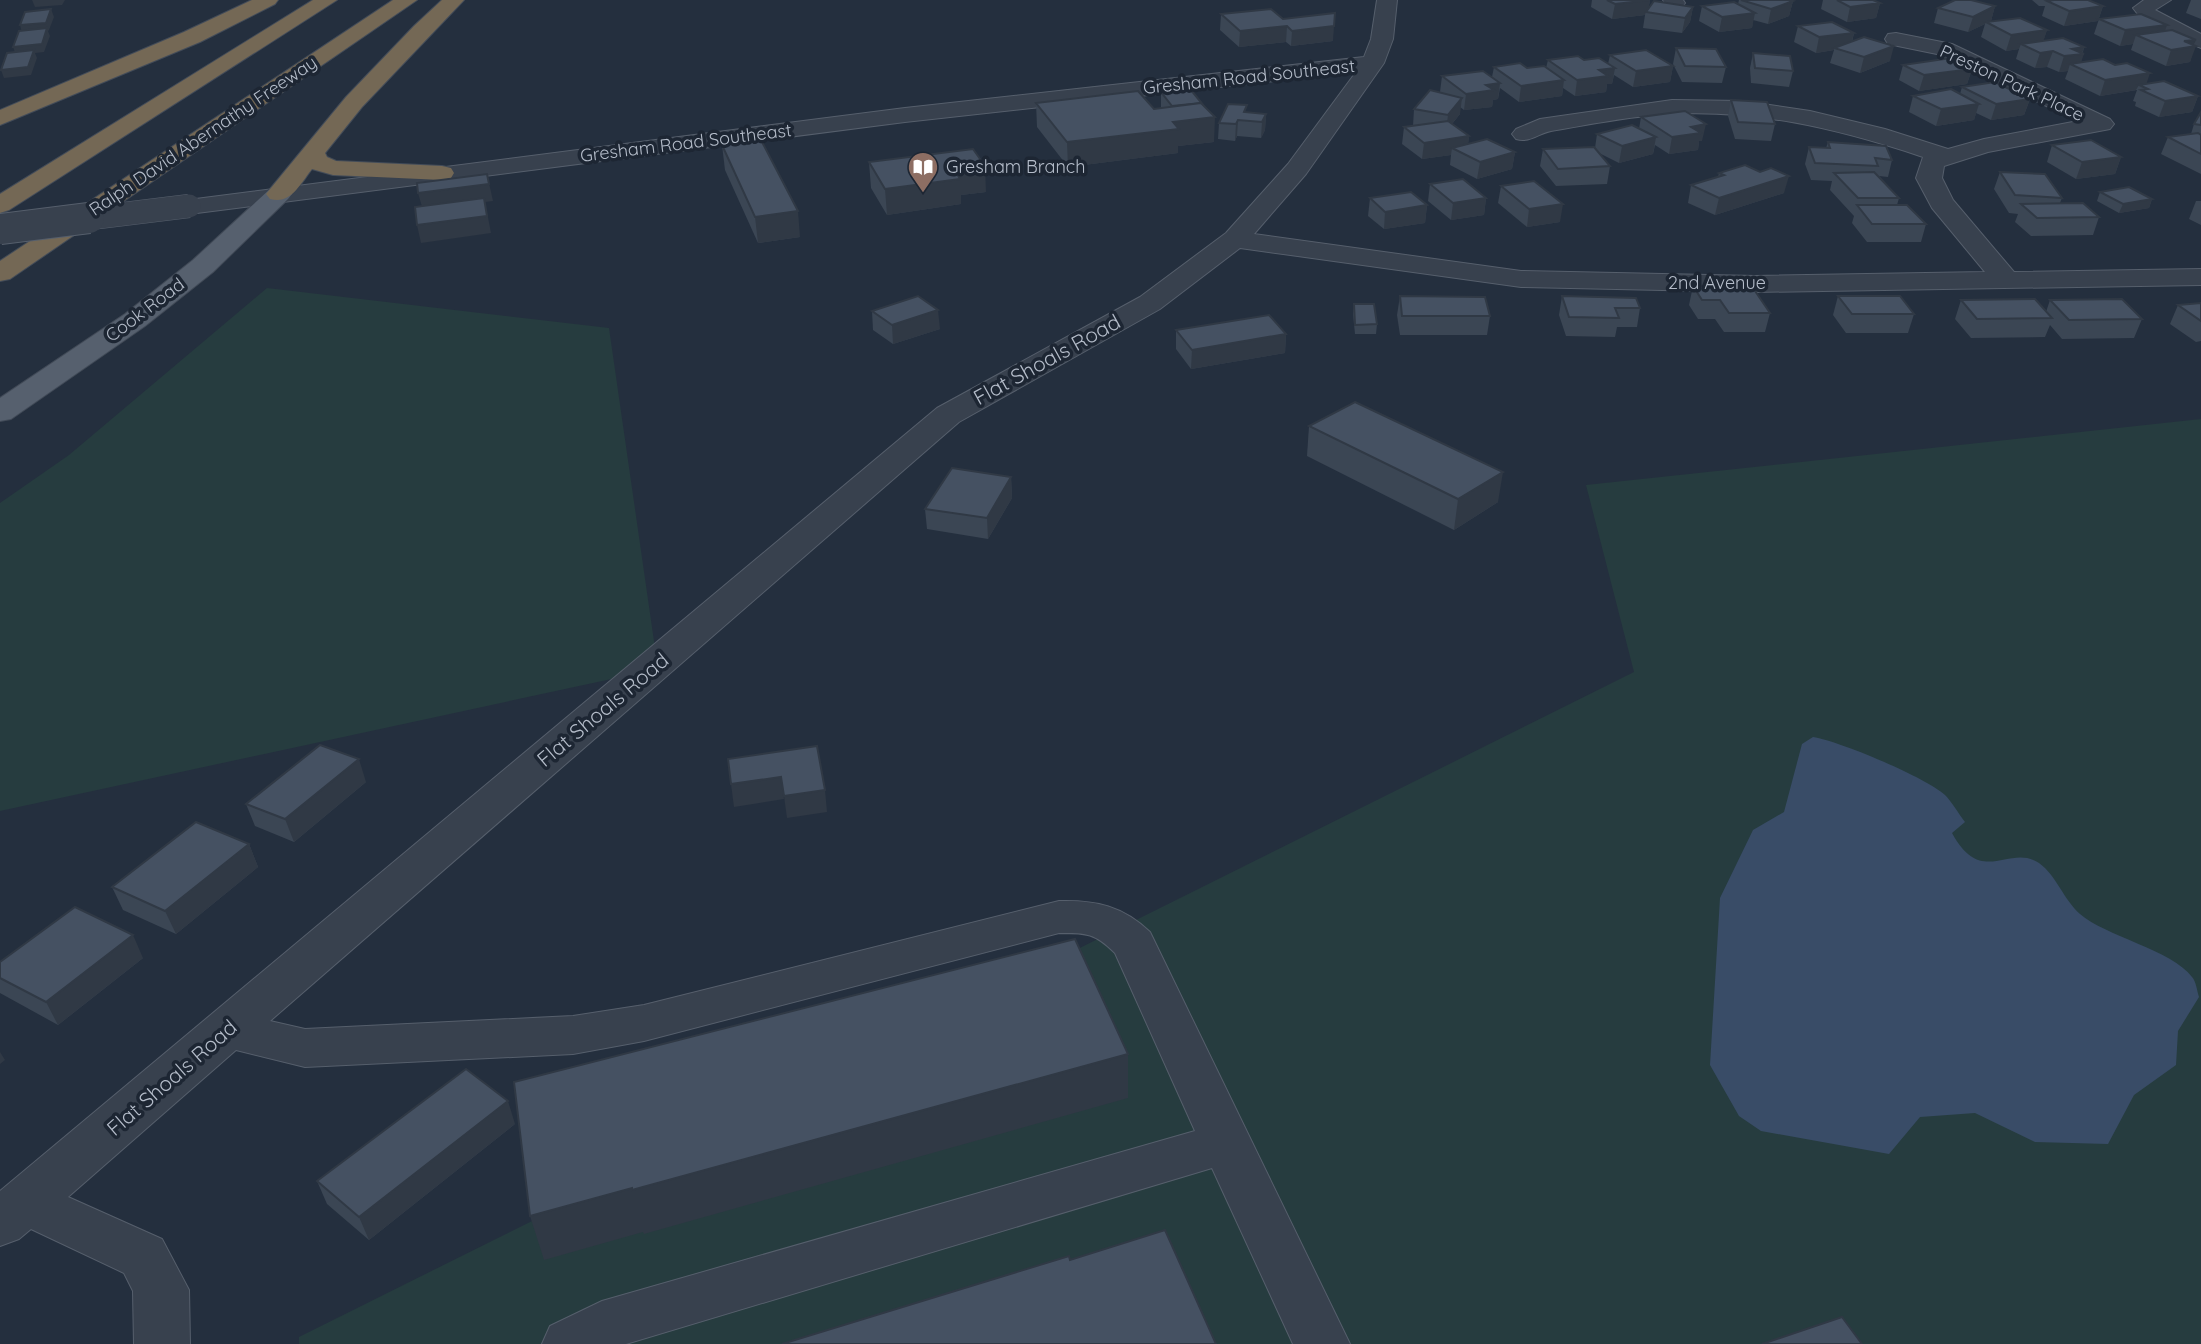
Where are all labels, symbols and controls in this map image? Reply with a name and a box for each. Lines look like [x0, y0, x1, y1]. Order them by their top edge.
street label: Preston Park Place [1936, 39, 2088, 126]
street label: Ralph David Abernathy Freeway [84, 51, 321, 221]
street label: Gresham Road Southeast [1142, 54, 1356, 99]
street label: Gresham Road Southeast [579, 118, 793, 167]
library icon: Gresham Branch [906, 150, 940, 194]
place label: Gresham Branch [946, 155, 1085, 178]
street label: 2nd Avenue [1668, 271, 1766, 294]
street label: Cook Road [101, 273, 189, 347]
street label: Flat Shoals Road [969, 308, 1125, 410]
street label: Flat Shoals Road [531, 647, 674, 772]
street label: Flat Shoals Road [101, 1014, 242, 1141]

